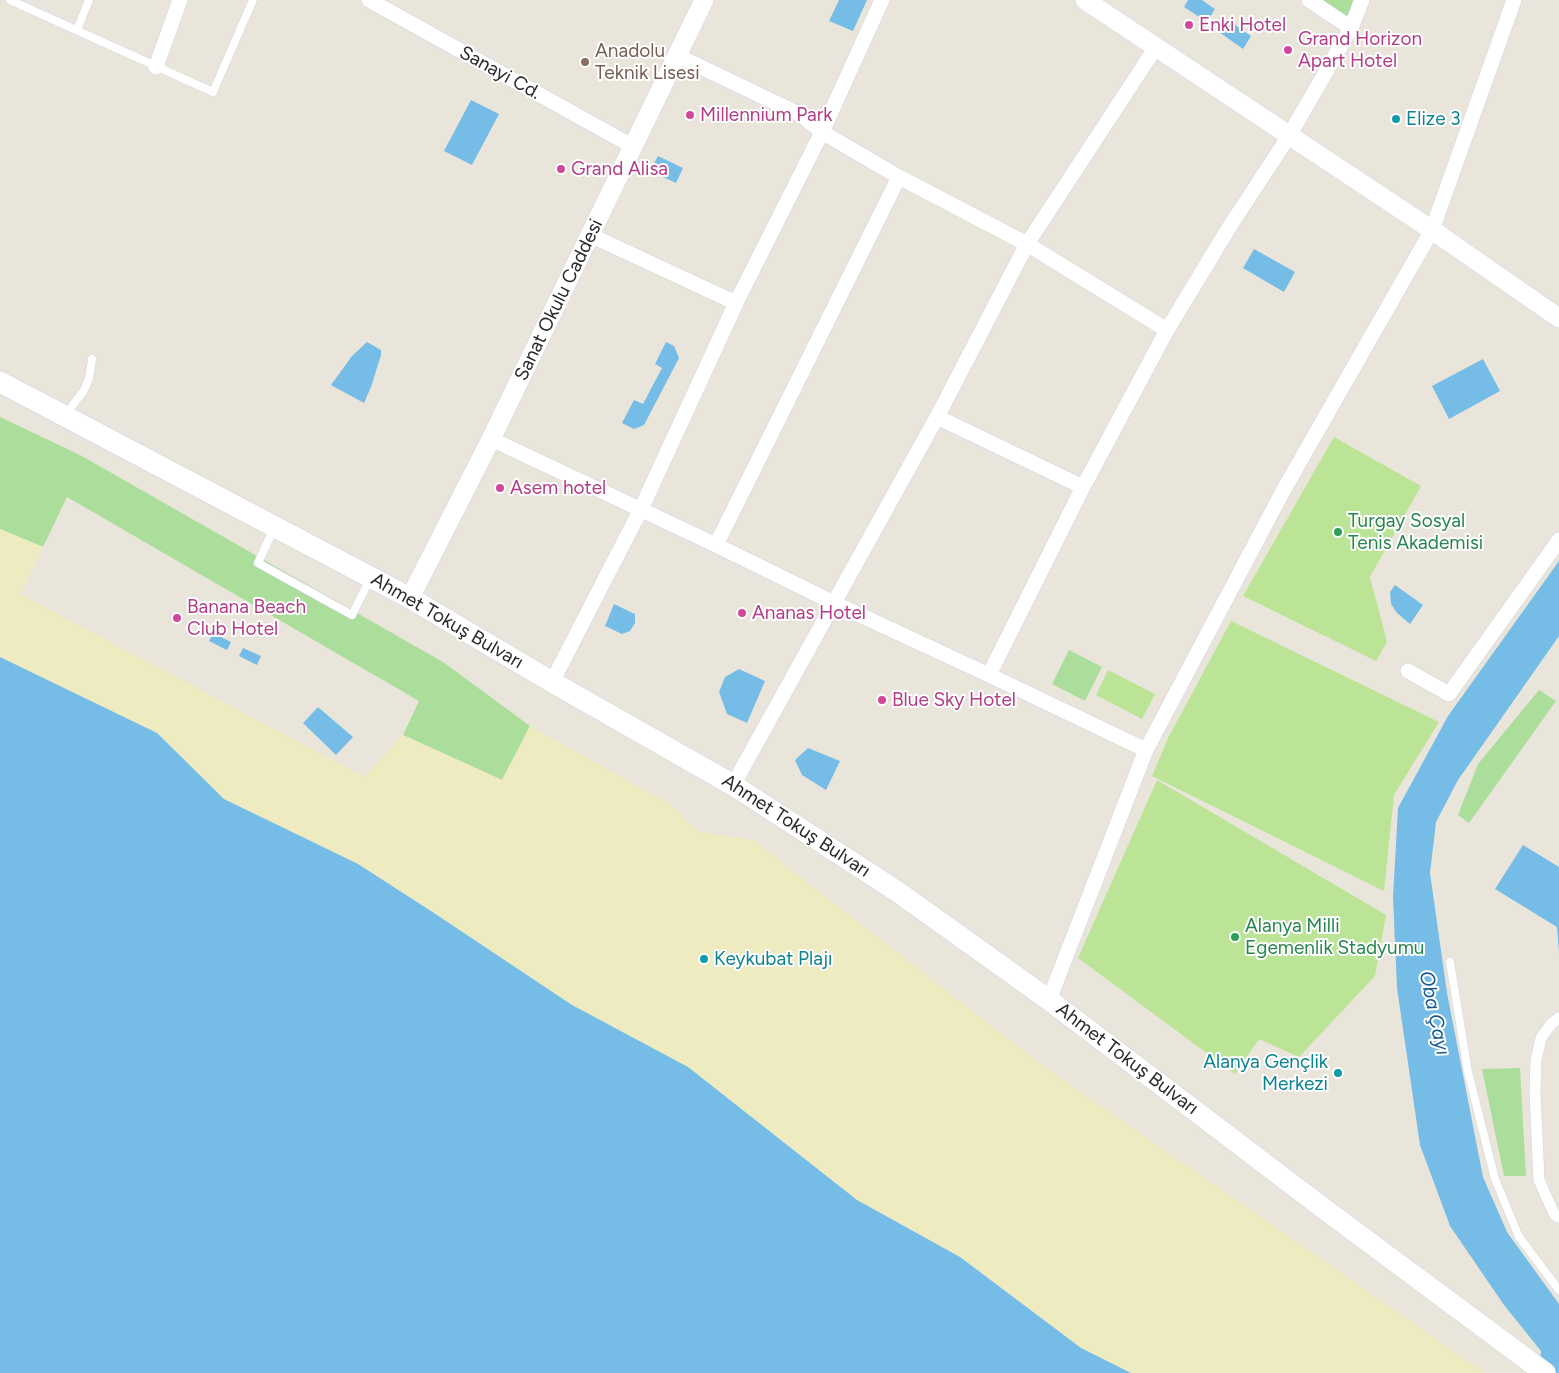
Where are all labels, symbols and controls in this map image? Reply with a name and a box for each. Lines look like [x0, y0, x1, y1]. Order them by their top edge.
place label: Enki Hotel [1199, 14, 1286, 36]
marker: Enki Hotel [1183, 19, 1195, 31]
place label: Grand Horizon Apart Hotel [1298, 28, 1422, 72]
place label: Anadolu Teknik Lisesi [595, 40, 700, 84]
street label: Sanayi Cd. [455, 41, 545, 105]
marker: Grand Horizon Apart Hotel [1282, 44, 1294, 56]
marker: Anadolu Teknik Lisesi [579, 56, 591, 68]
place label: Millennium Park [700, 104, 832, 126]
place label: Elize 3 [1406, 108, 1461, 130]
marker: Millennium Park [684, 109, 696, 121]
marker: Elize 3 [1390, 113, 1402, 125]
place label: Grand Alisa [571, 158, 668, 180]
marker: Grand Alisa [555, 163, 567, 175]
street label: Sanat Okulu Caddesi [510, 216, 608, 384]
place label: Asem hotel [510, 477, 606, 499]
marker: Asem hotel [494, 482, 506, 494]
place label: Turgay Sosyal Tenis Akademisi [1348, 510, 1483, 554]
marker: Turgay Sosyal Tenis Akademisi [1332, 526, 1344, 538]
street label: Ahmet Tokuş Bulvarı [367, 568, 527, 674]
place label: Banana Beach Club Hotel [187, 596, 306, 640]
place label: Ananas Hotel [752, 602, 866, 624]
marker: Ananas Hotel [736, 607, 748, 619]
marker: Banana Beach Club Hotel [171, 612, 183, 624]
place label: Blue Sky Hotel [892, 689, 1016, 711]
marker: Blue Sky Hotel [876, 694, 888, 706]
street label: Ahmet Tokuş Bulvarı [718, 770, 874, 882]
place label: Alanya Milli Egemenlik Stadyumu [1245, 915, 1424, 959]
marker: Alanya Milli Egemenlik Stadyumu [1229, 931, 1241, 943]
place label: Keykubat Plajı [714, 948, 832, 970]
marker: Keykubat Plajı [698, 953, 710, 965]
water label: Oba Çayı [1413, 969, 1455, 1057]
street label: Ahmet Tokuş Bulvarı [1051, 998, 1203, 1120]
place label: Alanya Gençlik Merkezi [1203, 1051, 1328, 1095]
marker: Alanya Gençlik Merkezi [1332, 1067, 1344, 1079]

